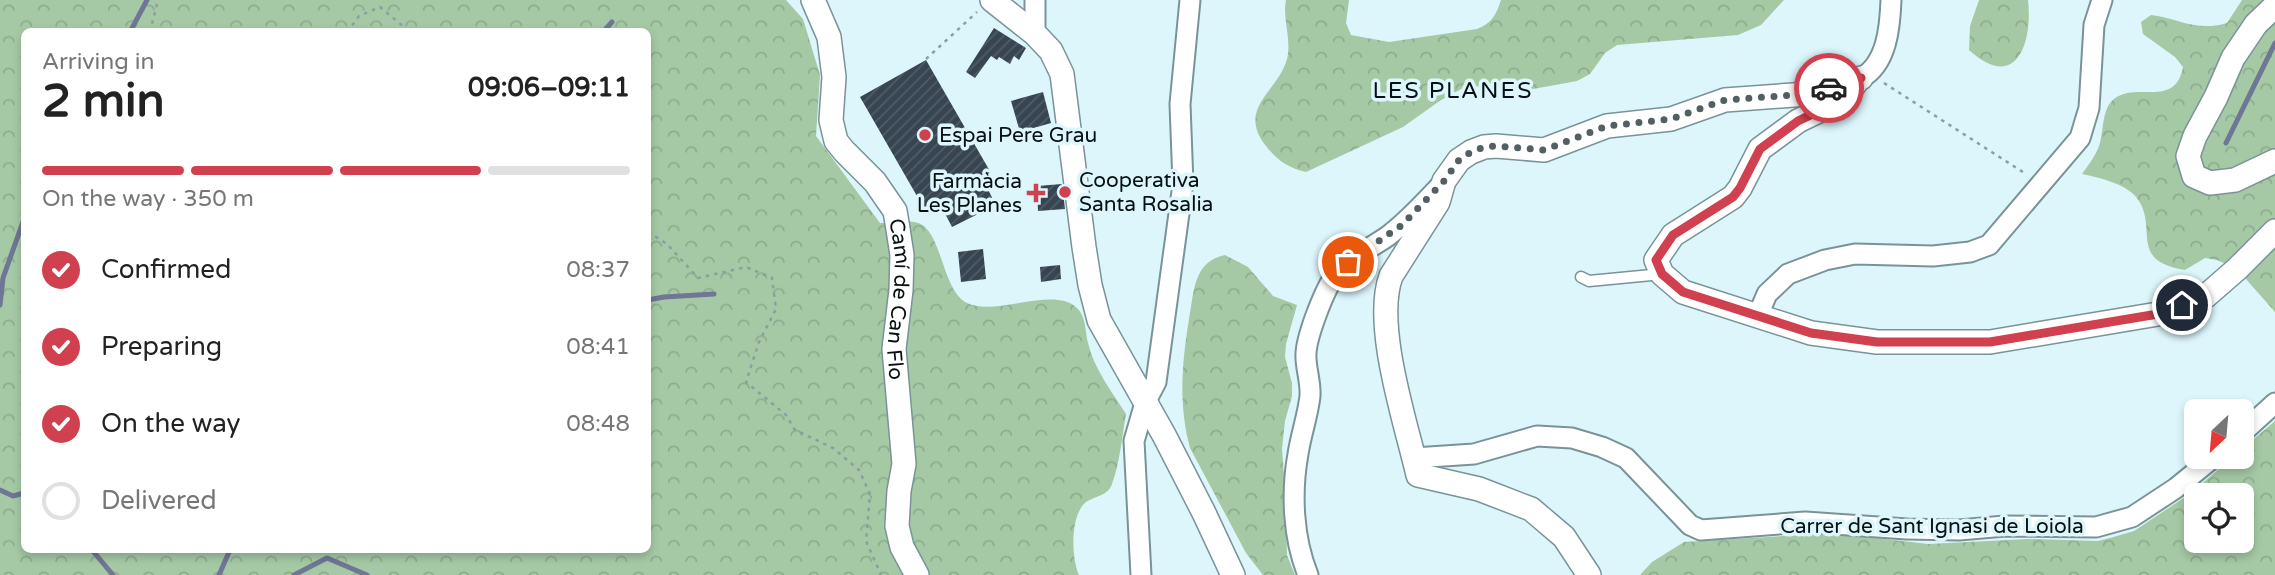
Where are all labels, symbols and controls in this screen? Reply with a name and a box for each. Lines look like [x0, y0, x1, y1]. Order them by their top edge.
text: Arriving in [42, 48, 155, 76]
courier [1794, 53, 1864, 123]
icon: car [1810, 69, 1848, 107]
text: 09:06–09:11 [468, 72, 630, 103]
text: 2 min [42, 74, 165, 129]
district label: LES PLANES [1373, 77, 1533, 105]
place label: Espai Pere Grau [939, 123, 1097, 148]
marker: Espai Pere Grau [917, 127, 933, 143]
place label: Cooperativa Santa Rosalia [1079, 168, 1213, 217]
place label: Farmàcia Les Planes [917, 169, 1022, 218]
marker: Cooperativa Santa Rosalia [1057, 184, 1073, 200]
text: On the way · 350 m [42, 185, 254, 213]
marker: Farmàcia Les Planes [1028, 185, 1044, 201]
street label: Camí de Can Flo [882, 216, 916, 381]
pin [1318, 232, 1378, 292]
icon: bag [1329, 243, 1367, 281]
icon: check [42, 251, 80, 289]
text: Confirmed [101, 254, 231, 285]
text: 08:37 [566, 256, 630, 284]
pin [2152, 275, 2212, 335]
icon: home [2163, 286, 2201, 324]
icon: check [42, 328, 80, 366]
text: Preparing [101, 331, 222, 362]
text: 08:41 [566, 333, 630, 361]
north arrow [2184, 399, 2254, 469]
map controls [2184, 399, 2254, 553]
icon: check [42, 405, 80, 443]
text: On the way [101, 408, 241, 439]
text: 08:48 [566, 410, 630, 438]
button: locate [2184, 483, 2254, 553]
text: Delivered [101, 485, 217, 516]
street label: Carrer de Sant Ignasi de Loiola [1780, 514, 2084, 539]

